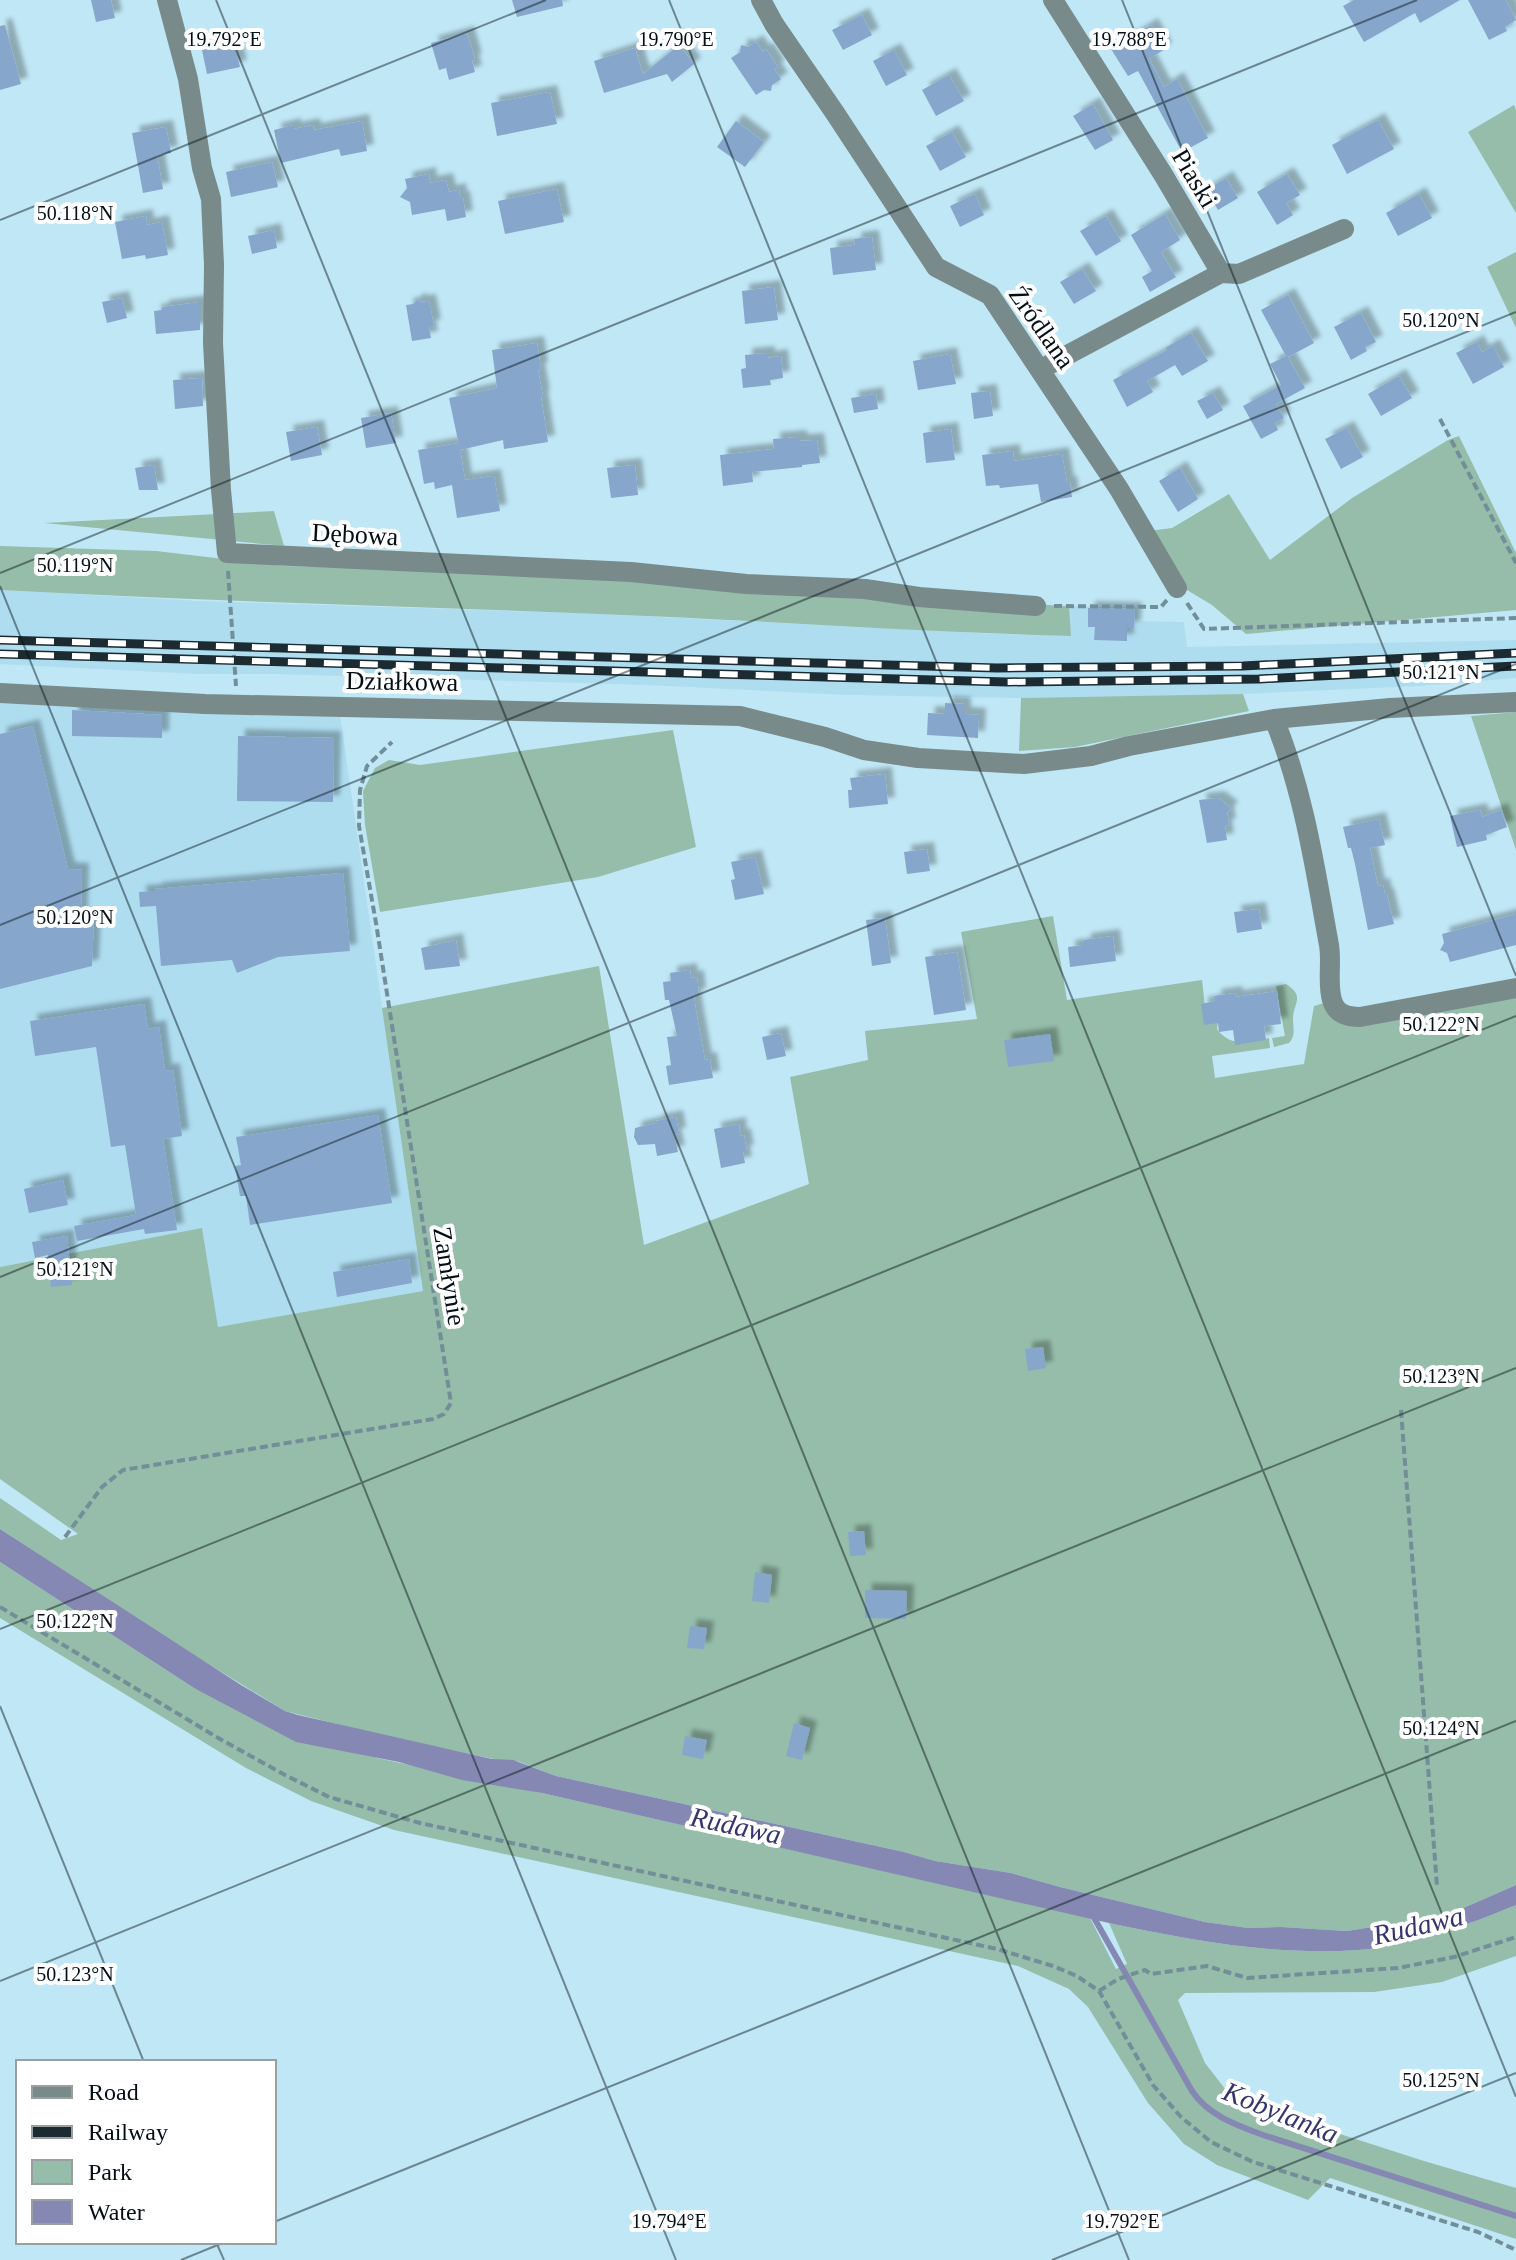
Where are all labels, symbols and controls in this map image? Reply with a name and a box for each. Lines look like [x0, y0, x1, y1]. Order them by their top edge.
text: 19.792°E [186, 28, 262, 50]
text: 19.790°E [638, 28, 714, 50]
text: 19.788°E [1091, 28, 1167, 50]
street label: Piaski [1166, 144, 1223, 213]
text: 50.118°N [37, 202, 113, 224]
street label: Źródlana [1003, 281, 1081, 374]
text: 50.120°N [1402, 309, 1480, 331]
street label: Dębowa [311, 518, 399, 551]
text: 50.119°N [37, 554, 113, 576]
text: 50.121°N [1402, 661, 1480, 683]
street label: Działkowa [345, 666, 459, 697]
text: 50.120°N [36, 906, 114, 928]
text: 50.122°N [1402, 1013, 1480, 1035]
street label: Zamłynie [427, 1225, 472, 1328]
text: 50.121°N [36, 1258, 114, 1280]
text: 50.123°N [1402, 1365, 1480, 1387]
text: 50.122°N [36, 1610, 114, 1632]
text: 50.124°N [1402, 1717, 1480, 1739]
water label: Rudawa [687, 1801, 784, 1850]
water label: Rudawa [1369, 1900, 1466, 1951]
text: 50.123°N [36, 1963, 114, 1985]
legend [16, 2060, 276, 2244]
text: 50.125°N [1402, 2069, 1480, 2091]
water label: Kobylanka [1218, 2075, 1343, 2150]
text: Road [88, 2079, 139, 2105]
text: Railway [88, 2119, 168, 2145]
text: Park [88, 2159, 132, 2185]
text: Water [88, 2199, 145, 2225]
text: 19.794°E [631, 2210, 707, 2232]
text: 19.792°E [1084, 2210, 1160, 2232]

